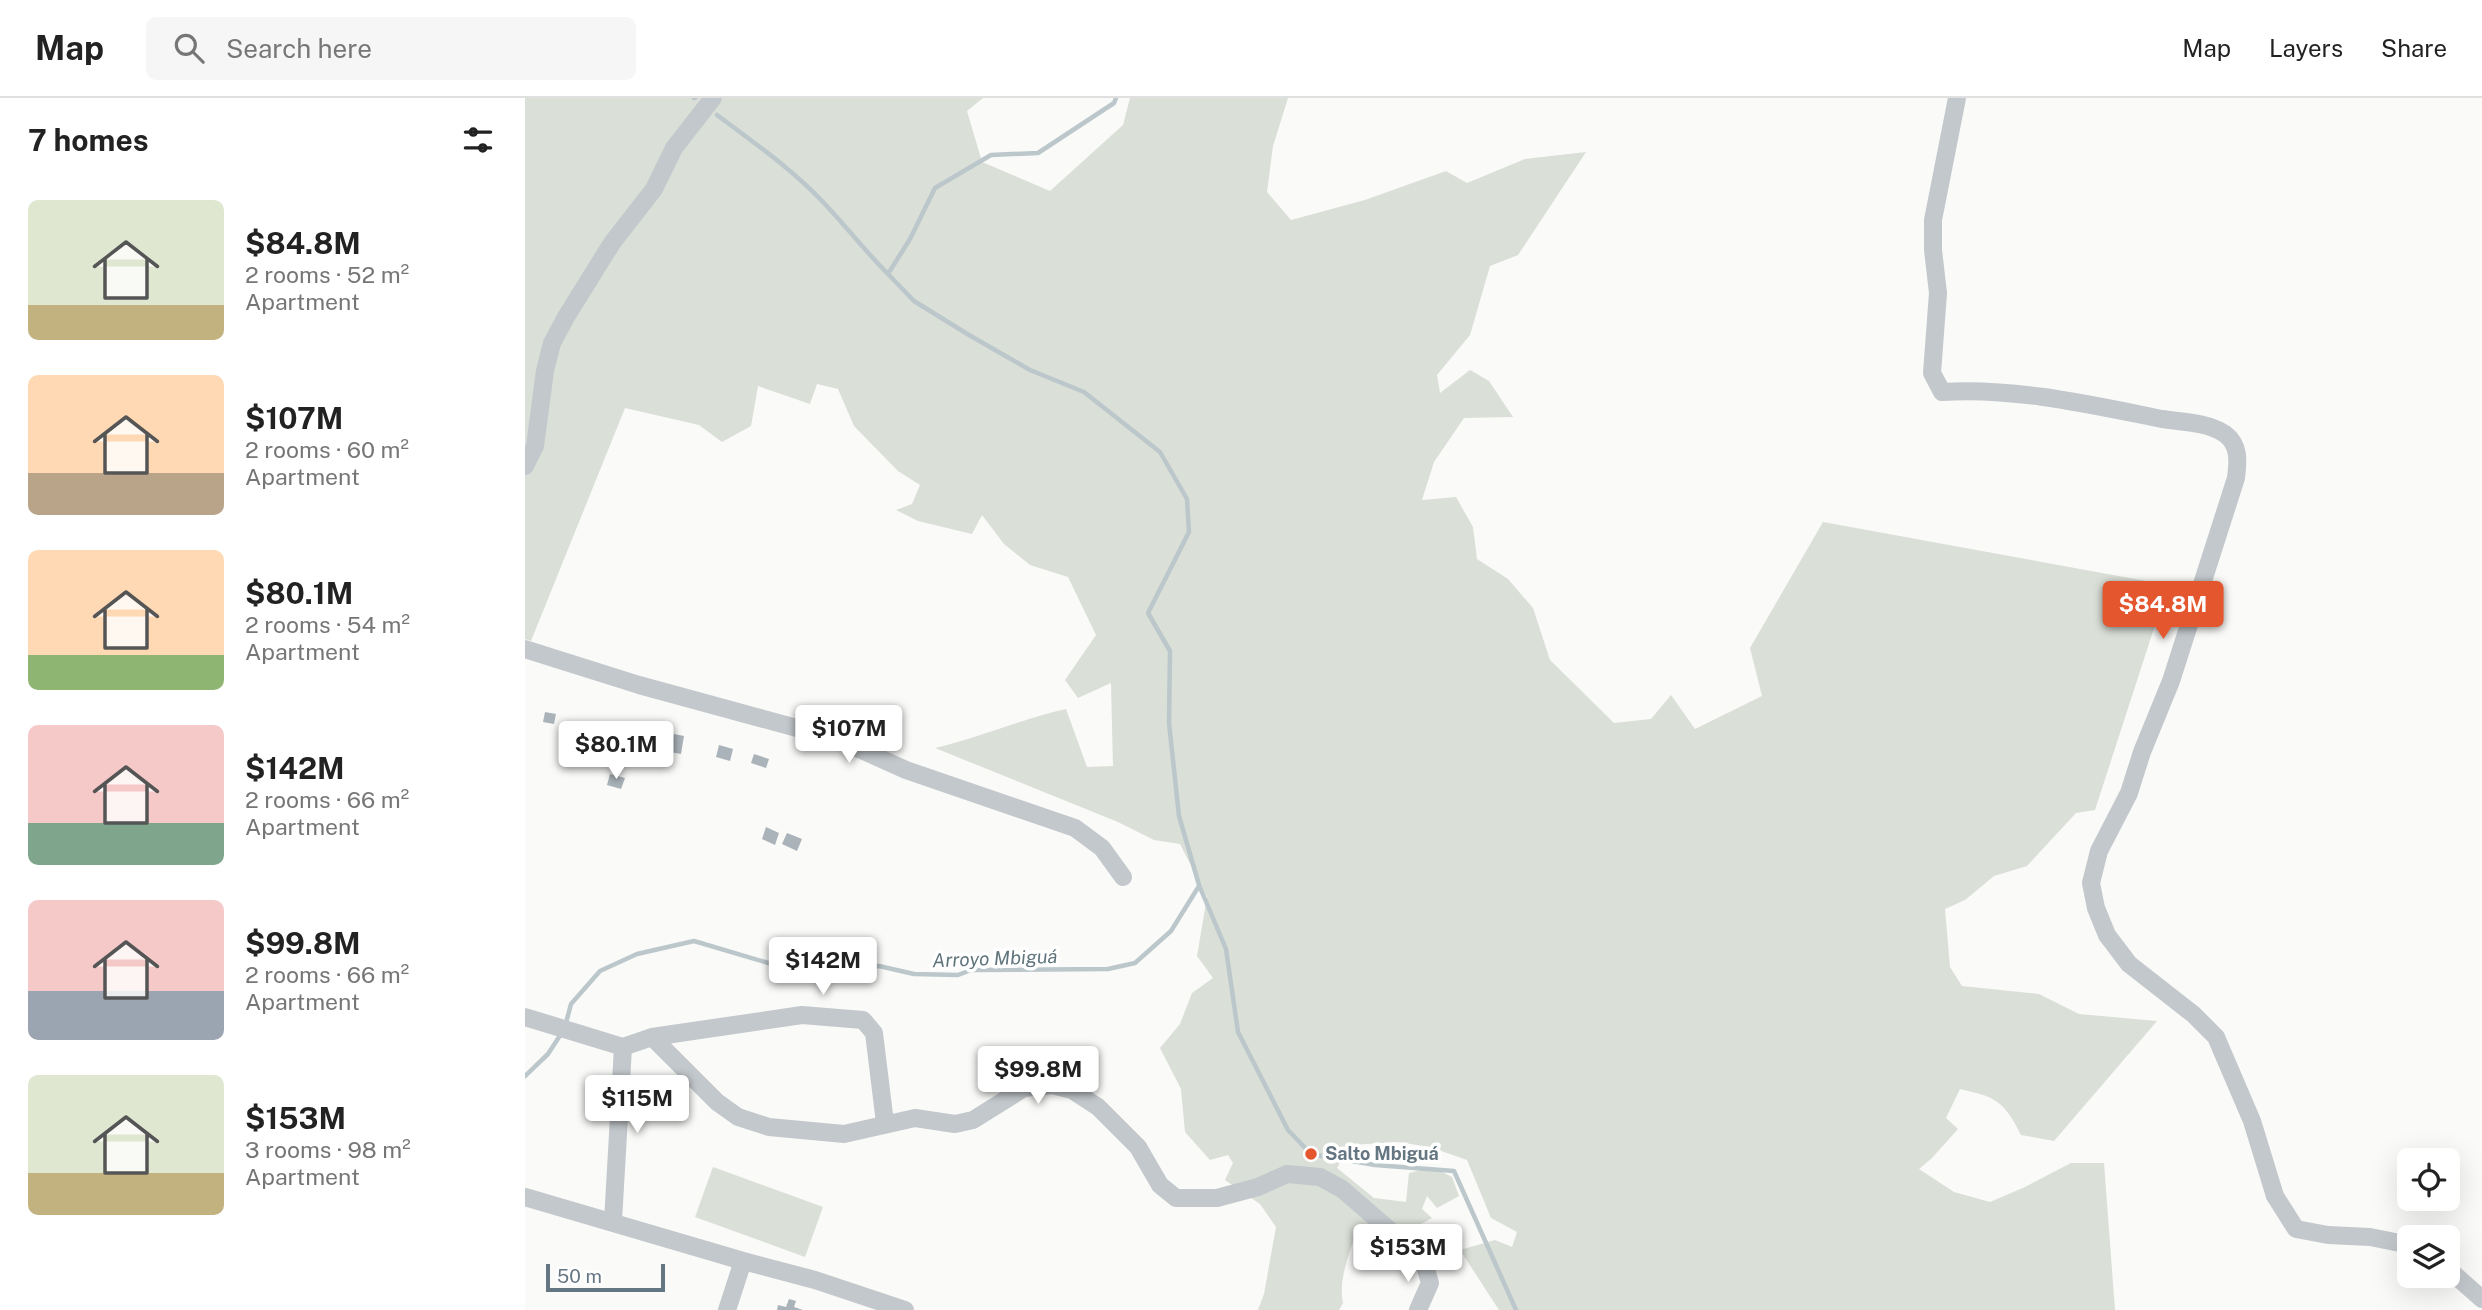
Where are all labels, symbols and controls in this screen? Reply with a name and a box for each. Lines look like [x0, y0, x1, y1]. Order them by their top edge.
search box [146, 17, 636, 80]
text: Map [35, 29, 104, 67]
icon: search [170, 29, 208, 67]
text: Search here [226, 33, 372, 64]
text: Map [2182, 34, 2231, 62]
text: Layers [2269, 34, 2343, 62]
text: Share [2381, 34, 2447, 62]
icon: filters [459, 121, 497, 159]
text: 7 homes [28, 122, 149, 158]
text: $84.8M [245, 225, 361, 261]
icon: home [84, 228, 168, 312]
text: 2 rooms · 52 m² [245, 261, 409, 288]
text: Apartment [245, 288, 360, 315]
text: $107M [245, 400, 343, 436]
icon: home [84, 403, 168, 487]
text: 2 rooms · 60 m² [245, 436, 409, 463]
text: Apartment [245, 463, 360, 490]
text: $80.1M [245, 575, 353, 611]
icon: home [84, 578, 168, 662]
pin: $84.8M [2106, 582, 2220, 641]
text: $84.8M [2119, 590, 2207, 617]
text: 2 rooms · 54 m² [245, 611, 410, 638]
text: Apartment [245, 638, 360, 665]
pin: $107M [800, 706, 898, 765]
text: $107M [811, 714, 887, 741]
pin: $80.1M [559, 722, 673, 781]
text: $80.1M [575, 730, 657, 757]
text: $142M [245, 750, 345, 786]
icon: home [84, 753, 168, 837]
text: 2 rooms · 66 m² [245, 786, 409, 813]
text: Apartment [245, 813, 360, 840]
text: $99.8M [245, 925, 361, 961]
icon: home [84, 928, 168, 1012]
pin: $142M [774, 937, 872, 997]
water label: Arroyo Mbiguá [932, 945, 1058, 971]
text: $142M [785, 946, 861, 973]
text: 2 rooms · 66 m² [245, 961, 409, 988]
text: Apartment [245, 988, 360, 1015]
pin: $99.8M [981, 1046, 1095, 1106]
text: $99.8M [994, 1055, 1082, 1082]
pin: $115M [588, 1076, 686, 1135]
text: $115M [601, 1084, 673, 1111]
text: $153M [245, 1100, 346, 1136]
icon: home [84, 1103, 168, 1187]
text: 3 rooms · 98 m² [245, 1136, 411, 1163]
place label: Salto Mbiguá [1325, 1143, 1439, 1164]
marker: Salto Mbiguá [1303, 1146, 1319, 1162]
map controls [2397, 1148, 2460, 1288]
button: locate [2397, 1148, 2460, 1211]
text: Apartment [245, 1163, 360, 1190]
pin: $153M [1359, 1224, 1457, 1284]
button: layers [2397, 1225, 2460, 1288]
text: $153M [1369, 1233, 1447, 1260]
scale bar [546, 1261, 665, 1293]
text: 50 m [557, 1265, 602, 1287]

